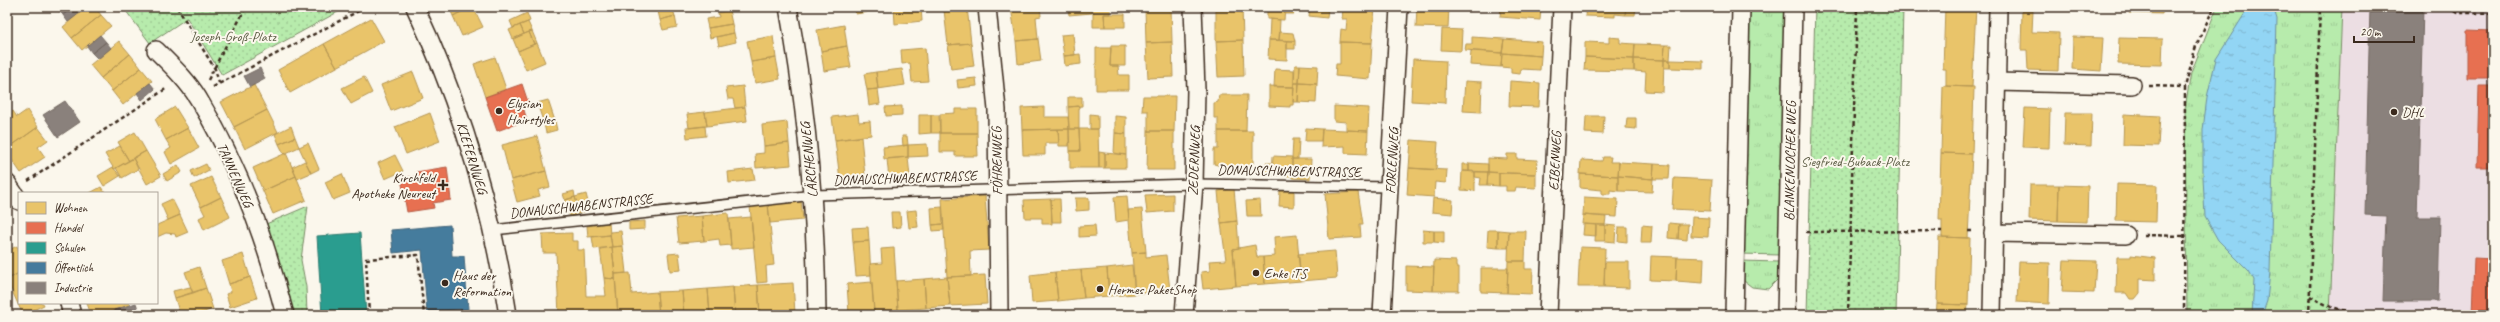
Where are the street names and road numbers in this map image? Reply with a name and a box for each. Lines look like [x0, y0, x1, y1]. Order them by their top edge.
street label: BLANKENLOCHER WEG [1780, 99, 1800, 221]
street label: KIEFERNWEG [453, 120, 492, 198]
street label: LÄRCHENWEG [796, 120, 821, 198]
street label: ZEDERNWEG [1184, 124, 1204, 196]
street label: FÖHRENWEG [988, 125, 1006, 195]
street label: FORLENWEG [1382, 126, 1402, 194]
street label: EIBENWEG [1545, 129, 1565, 191]
street label: TANNENWEG [213, 140, 257, 212]
street label: DONAUSCHWABENSTRASSE [1217, 161, 1362, 181]
street label: DONAUSCHWABENSTRASSE [833, 167, 979, 189]
street label: DONAUSCHWABENSTRASSE [509, 190, 655, 222]

